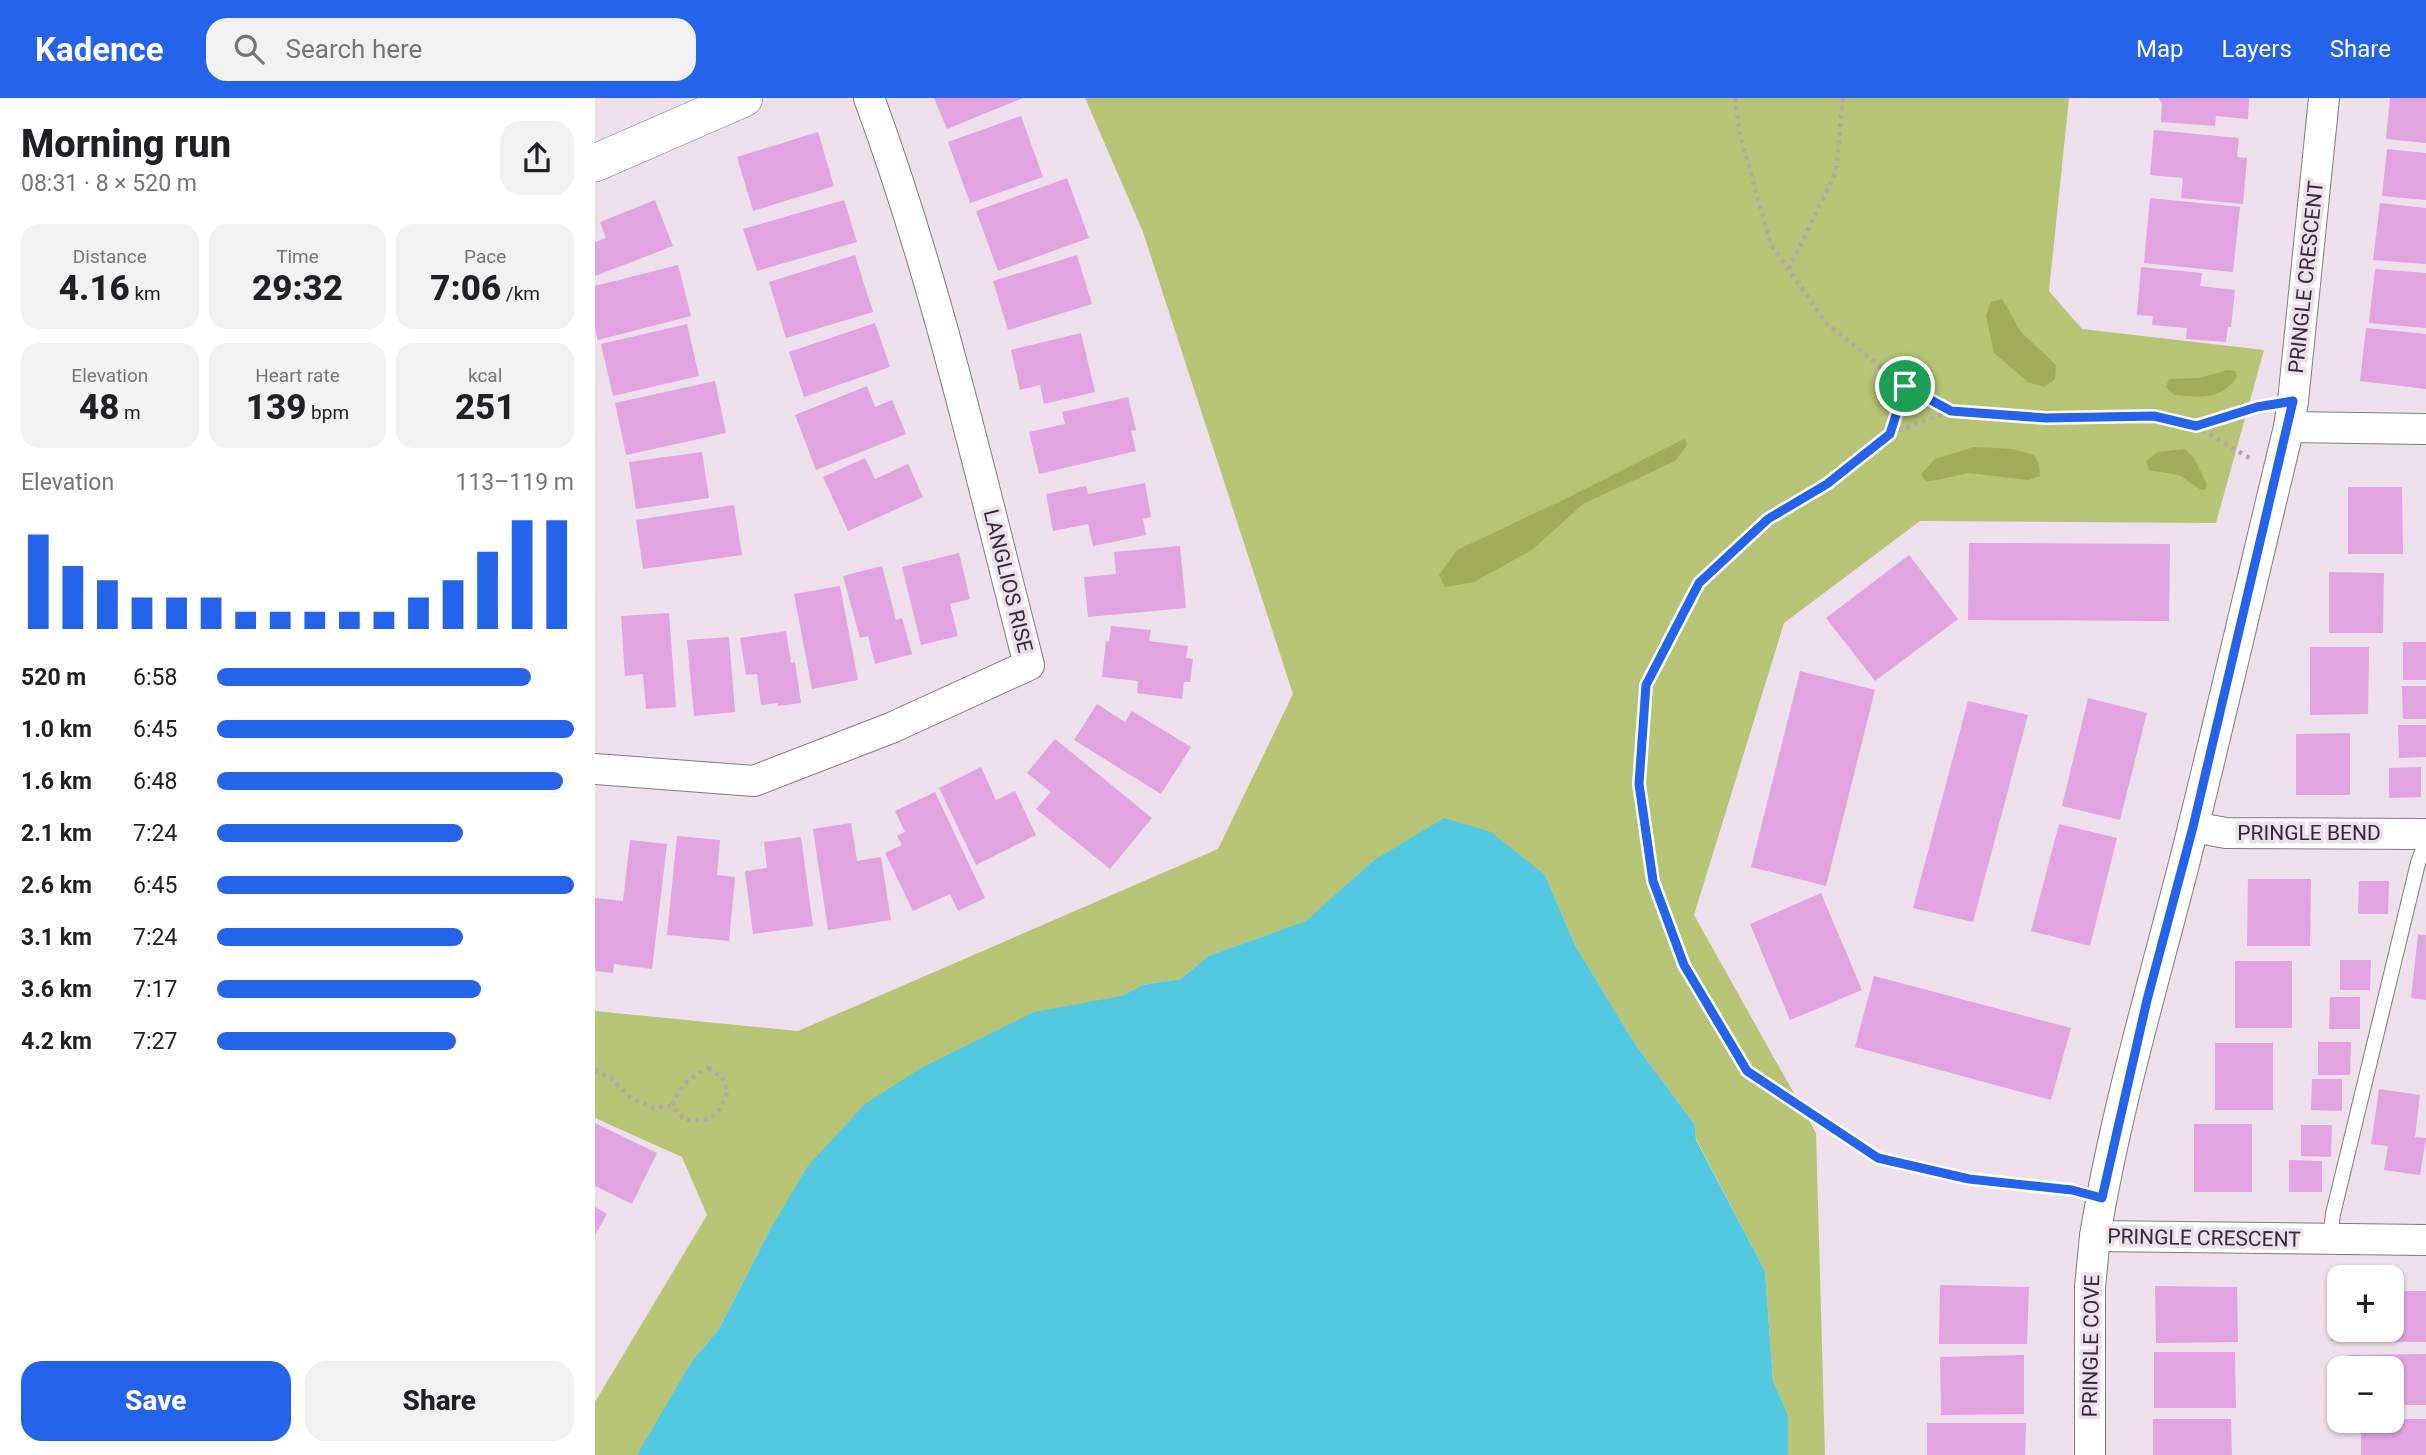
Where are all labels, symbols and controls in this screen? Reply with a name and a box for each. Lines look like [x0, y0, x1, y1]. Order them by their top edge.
search box [206, 18, 696, 81]
text: Kadence [35, 30, 164, 69]
icon: search [230, 30, 268, 68]
text: Search here [286, 34, 422, 64]
text: Map [2136, 35, 2184, 63]
text: Layers [2222, 35, 2292, 63]
text: Share [2330, 35, 2391, 63]
button: share [500, 121, 574, 195]
text: Morning run [21, 122, 231, 166]
text: 08:31 · 8 × 520 m [21, 170, 197, 197]
street label: PRINGLE CRESCENT [2284, 179, 2328, 374]
text: Distance [73, 245, 147, 268]
text: Time [276, 245, 319, 268]
text: Pace [464, 245, 506, 268]
text: 4.16 [59, 268, 130, 309]
text: 29:32 [252, 268, 343, 309]
text: 7:06 [430, 268, 501, 309]
text: km [130, 282, 161, 305]
text: /km [501, 282, 540, 305]
pin [1875, 356, 1935, 416]
text: Elevation [71, 364, 148, 387]
text: Heart rate [255, 364, 340, 387]
text: kcal [468, 364, 502, 387]
icon: arrive [1886, 367, 1924, 405]
text: 48 [79, 387, 119, 428]
text: 139 [246, 387, 306, 428]
text: 251 [455, 387, 515, 428]
text: m [119, 401, 141, 424]
text: bpm [306, 401, 349, 424]
text: Elevation [21, 469, 114, 496]
text: 113–119 m [455, 469, 574, 496]
street label: LANGLIOS RISE [979, 507, 1037, 655]
text: 520 m [21, 664, 86, 691]
text: 6:58 [133, 664, 177, 691]
text: 1.0 km [21, 716, 92, 743]
text: 6:45 [133, 716, 177, 743]
text: 1.6 km [21, 768, 92, 795]
text: 6:48 [133, 768, 177, 795]
text: 2.1 km [21, 820, 92, 847]
text: 7:24 [133, 820, 177, 847]
street label: PRINGLE BEND [2237, 821, 2381, 845]
text: 2.6 km [21, 872, 92, 899]
text: 6:45 [133, 872, 177, 899]
text: 3.1 km [21, 924, 92, 951]
text: 7:24 [133, 924, 177, 951]
text: 3.6 km [21, 976, 92, 1003]
text: 7:17 [133, 976, 177, 1003]
text: 4.2 km [21, 1028, 92, 1055]
text: 7:27 [133, 1028, 177, 1055]
street label: PRINGLE CRESCENT [2107, 1224, 2301, 1252]
map controls [2327, 1265, 2404, 1433]
button: + [2327, 1265, 2404, 1342]
street label: PRINGLE COVE [2078, 1274, 2104, 1418]
button: − [2327, 1356, 2404, 1433]
button: Save [21, 1361, 291, 1441]
button: Share [305, 1361, 574, 1441]

